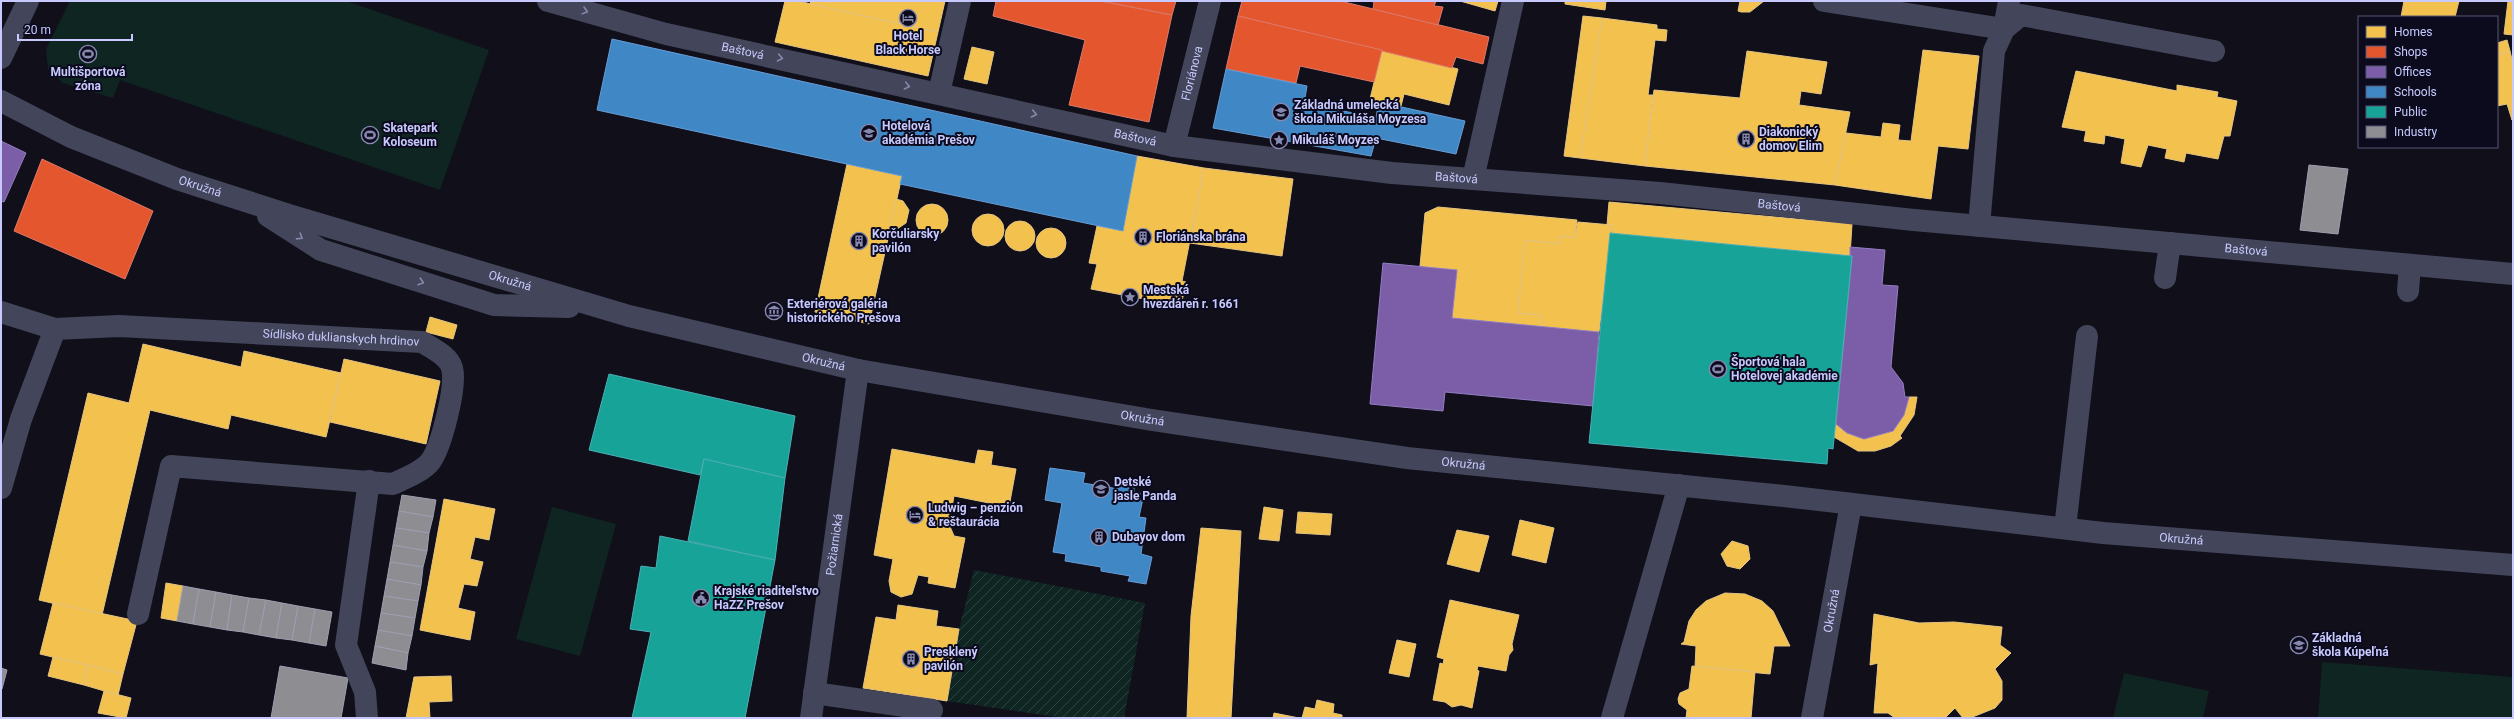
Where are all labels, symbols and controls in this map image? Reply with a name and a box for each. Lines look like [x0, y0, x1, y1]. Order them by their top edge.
one-way arrow [582, 7, 589, 15]
hotel icon: Hotel Black Horse [898, 8, 918, 28]
scale bar [18, 16, 132, 42]
legend [2358, 16, 2498, 148]
text: 20 m [24, 23, 51, 37]
text: Homes [2394, 25, 2432, 39]
place label: Hotel Black Horse [875, 29, 941, 57]
street label: Baštová [720, 39, 765, 62]
sports icon: Multišportová zóna [78, 44, 98, 64]
street label: Floriánova [1179, 45, 1206, 102]
text: Shops [2394, 45, 2428, 59]
one-way arrow [777, 54, 783, 62]
place label: Multišportová zóna [50, 65, 126, 93]
text: Offices [2394, 65, 2431, 79]
one-way arrow [904, 82, 910, 90]
text: Schools [2394, 85, 2437, 99]
place label: Základná umelecká škola Mikuláša Moyzesa [1294, 98, 1427, 126]
school or university icon: Základná umelecká škola Mikuláša Moyzesa [1271, 102, 1291, 122]
text: Public [2394, 105, 2427, 119]
one-way arrow [1030, 110, 1037, 118]
place label: Hotelová akadémia Prešov [882, 119, 975, 147]
place label: Skatepark Koloseum [383, 121, 438, 149]
school or university icon: Hotelová akadémia Prešov [859, 123, 879, 143]
sports icon: Skatepark Koloseum [360, 125, 380, 145]
place label: Diakonický domov Elim [1759, 125, 1822, 153]
text: Industry [2394, 125, 2438, 139]
street label: Baštová [1113, 126, 1158, 149]
building icon: Diakonický domov Elim [1736, 129, 1756, 149]
place icon: Mikuláš Moyzes [1269, 130, 1289, 150]
place label: Mikuláš Moyzes [1292, 133, 1379, 147]
street label: Baštová [1434, 169, 1478, 186]
street label: Okružná [177, 173, 223, 200]
street label: Baštová [1757, 196, 1801, 215]
place label: Korčuliarsky pavilón [872, 227, 940, 255]
building icon: Floriánska brána [1133, 227, 1153, 247]
place label: Floriánska brána [1156, 230, 1246, 244]
building icon: Korčuliarsky pavilón [849, 231, 869, 251]
one-way arrow [296, 232, 303, 239]
street label: Baštová [2224, 241, 2268, 259]
street label: Okružná [487, 268, 533, 294]
one-way arrow [418, 277, 425, 286]
place label: Mestská hvezdáreň r. 1661 [1143, 283, 1239, 311]
place icon: Mestská hvezdáreň r. 1661 [1120, 287, 1140, 307]
place label: Exteriérová galéria historického Prešova [787, 297, 901, 325]
museum icon: Exteriérová galéria historického Prešova [764, 301, 784, 321]
street label: Sídlisko duklianskych hrdinov [262, 327, 420, 349]
street label: Okružná [800, 350, 847, 374]
place label: Športová hala Hotelovej akadémie [1731, 354, 1838, 383]
sports icon: Športová hala Hotelovej akadémie [1708, 359, 1728, 379]
street label: Okružná [1120, 408, 1165, 429]
street label: Okružná [1441, 454, 1486, 473]
place label: Detské jasle Panda [1113, 475, 1177, 503]
school or university icon: Detské jasle Panda [1091, 479, 1111, 499]
place label: Ludwig – penzión & reštaurácia [928, 501, 1023, 529]
hotel icon: Ludwig – penzión & reštaurácia [905, 505, 925, 525]
street label: Požiarnická [823, 513, 846, 576]
building icon: Dubayov dom [1089, 527, 1109, 547]
place label: Dubayov dom [1112, 530, 1185, 544]
street label: Okružná [2159, 530, 2204, 548]
place label: Krajské riaditeľstvo HaZZ Prešov [714, 584, 819, 612]
public building icon: Krajské riaditeľstvo HaZZ Prešov [691, 588, 711, 608]
street label: Okružná [1821, 588, 1842, 634]
place label: Základná škola Kúpeľná [2312, 631, 2389, 659]
school or university icon: Základná škola Kúpeľná [2289, 635, 2309, 655]
place label: Presklený pavilón [924, 645, 978, 673]
building icon: Presklený pavilón [901, 649, 921, 669]

